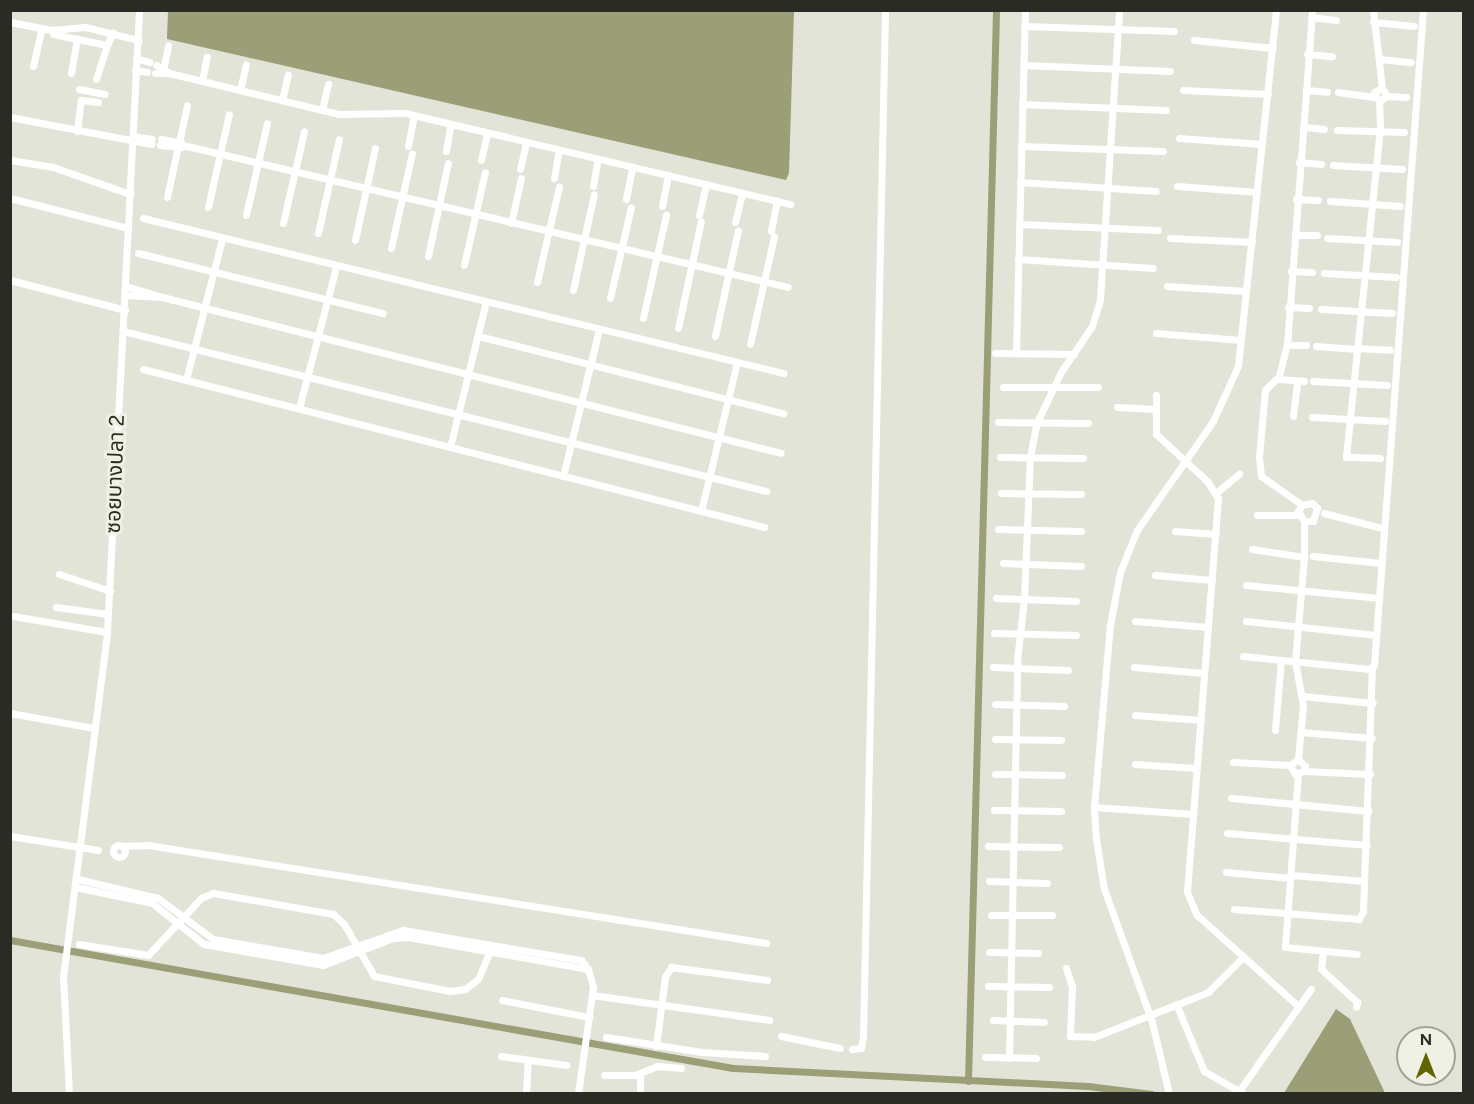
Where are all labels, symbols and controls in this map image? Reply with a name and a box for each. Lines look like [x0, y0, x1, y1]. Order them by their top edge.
street label: ซอยบางปลา 2 [100, 414, 130, 534]
north arrow [1396, 1026, 1456, 1086]
text: N [1420, 1030, 1432, 1049]

